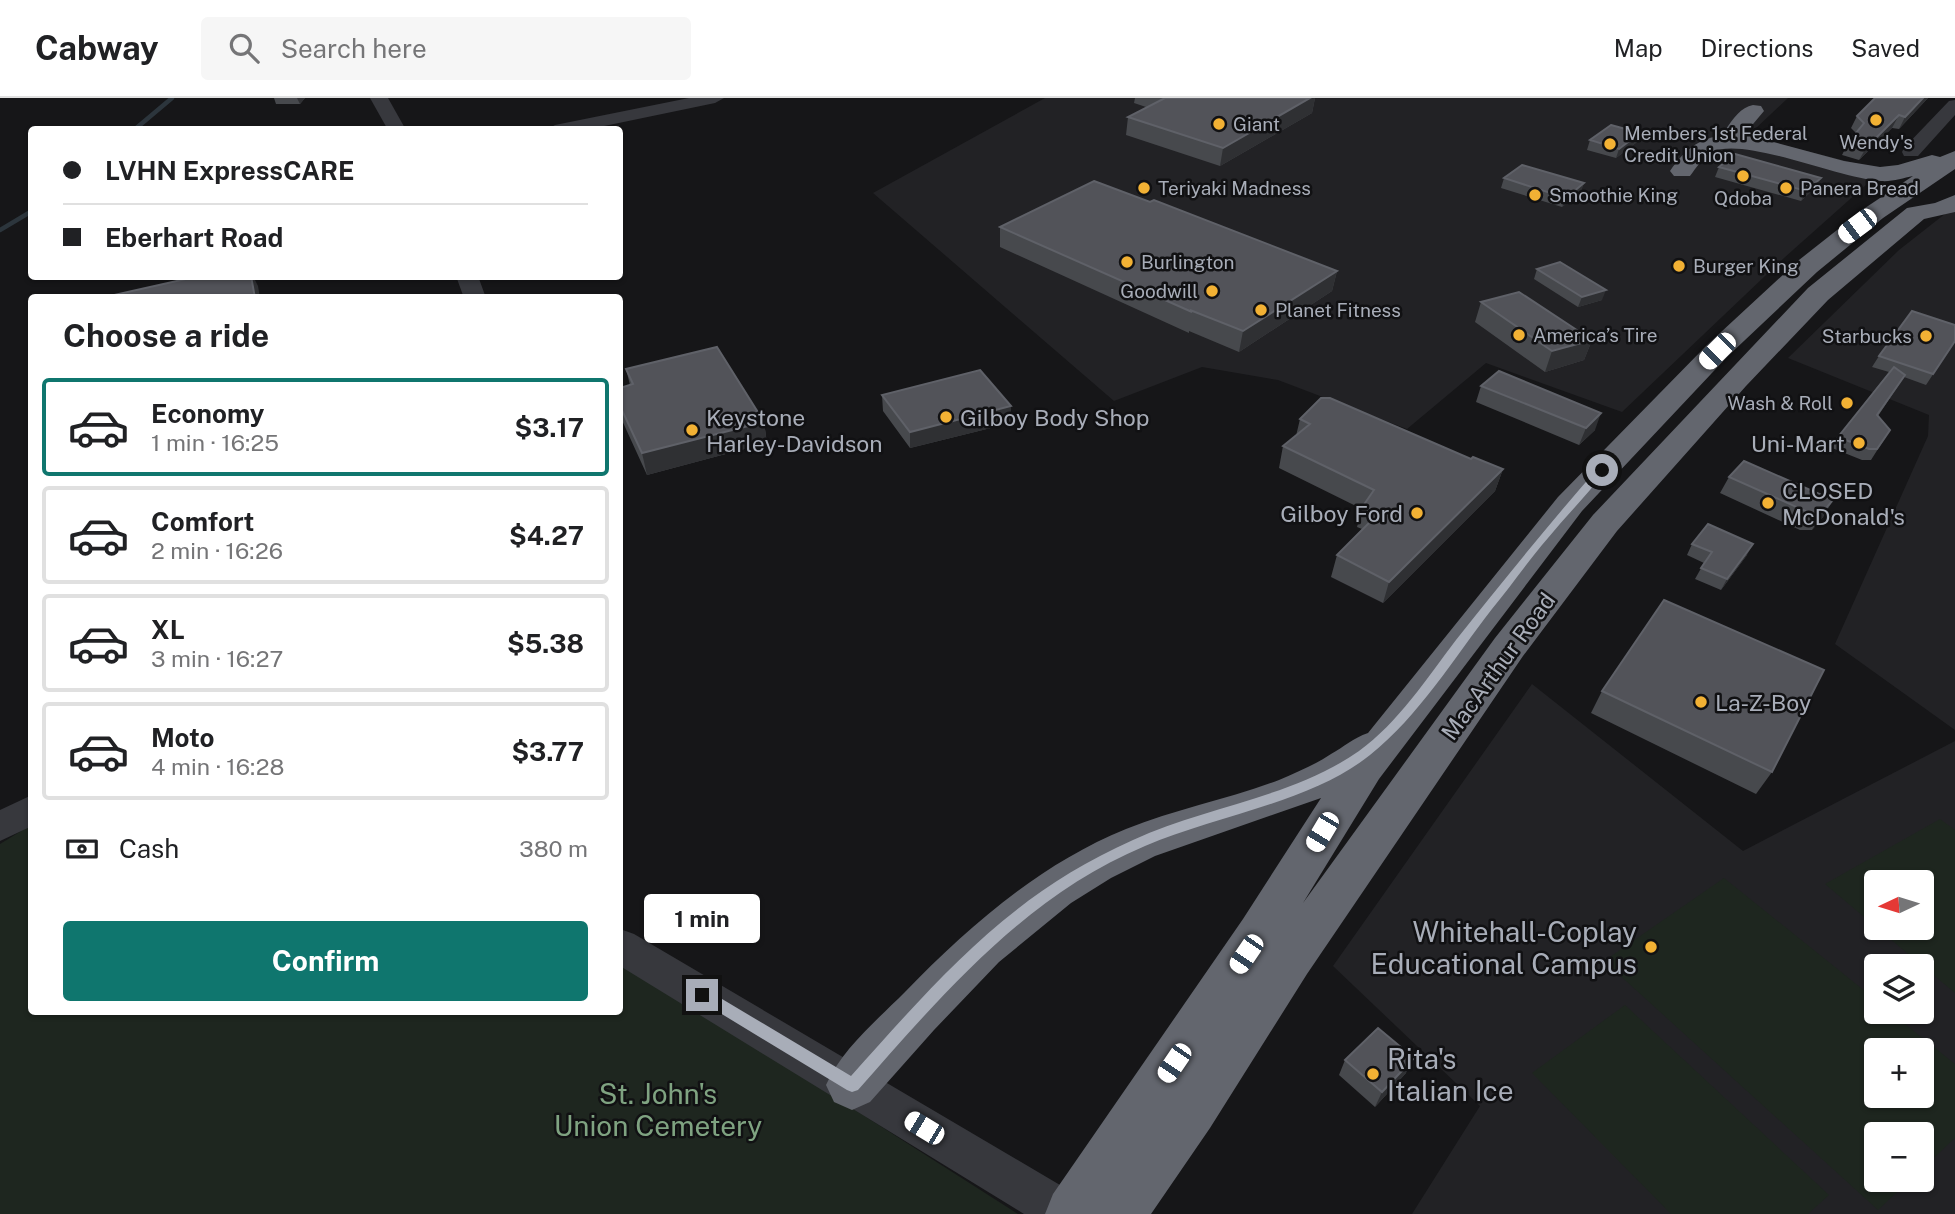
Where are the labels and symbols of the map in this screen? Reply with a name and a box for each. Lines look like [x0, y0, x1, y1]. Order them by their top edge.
marker: Wendy's [1868, 112, 1884, 128]
place label: Giant [1233, 113, 1280, 135]
marker: Giant [1211, 116, 1227, 132]
place label: Members 1st Federal Credit Union [1624, 122, 1808, 166]
place label: Wendy's [1839, 131, 1913, 153]
marker: Members 1st Federal Credit Union [1602, 136, 1618, 152]
marker: Qdoba [1735, 168, 1751, 184]
place label: Teriyaki Madness [1158, 177, 1311, 199]
place label: Panera Bread [1800, 177, 1919, 199]
marker: Teriyaki Madness [1136, 180, 1152, 196]
marker: Panera Bread [1778, 180, 1794, 196]
place label: Smoothie King [1549, 184, 1678, 206]
marker: Smoothie King [1527, 187, 1543, 203]
place label: Qdoba [1714, 187, 1772, 209]
car [1834, 205, 1881, 247]
place label: Burlington [1141, 251, 1235, 273]
marker: Burlington [1119, 254, 1135, 270]
place label: Burger King [1693, 255, 1799, 277]
marker: Burger King [1671, 258, 1687, 274]
place label: Goodwill [1120, 280, 1198, 302]
marker: Goodwill [1204, 283, 1220, 299]
place label: Planet Fitness [1275, 299, 1401, 321]
marker: Planet Fitness [1253, 302, 1269, 318]
place label: America’s Tire [1533, 324, 1658, 346]
place label: Starbucks [1822, 325, 1912, 347]
marker: America’s Tire [1511, 327, 1527, 343]
marker: Starbucks [1918, 328, 1934, 344]
car [1695, 329, 1740, 373]
place label: Wash & Roll [1728, 392, 1833, 414]
marker: Wash & Roll [1839, 395, 1855, 411]
place label: Keystone Harley-Davidson [706, 404, 883, 457]
place label: Gilboy Body Shop [960, 404, 1149, 431]
marker: Gilboy Body Shop [938, 409, 954, 425]
marker: Keystone Harley-Davidson [684, 422, 700, 438]
place label: Uni-Mart [1751, 430, 1845, 457]
marker: Uni-Mart [1851, 435, 1867, 451]
route start [1586, 454, 1618, 486]
place label: CLOSED McDonald's [1782, 477, 1905, 530]
marker: CLOSED McDonald's [1760, 495, 1776, 511]
place label: Gilboy Ford [1280, 500, 1403, 527]
marker: Gilboy Ford [1409, 505, 1425, 521]
street label: MacArthur Road [1436, 587, 1560, 745]
place label: La-Z-Boy [1715, 689, 1811, 716]
marker: La-Z-Boy [1693, 694, 1709, 710]
car [1303, 809, 1342, 855]
north arrow [1864, 870, 1934, 940]
callout: 1 min [644, 894, 760, 942]
place label: Whitehall-Coplay Educational Campus [1371, 915, 1637, 980]
car [1226, 931, 1267, 977]
marker: Whitehall-Coplay Educational Campus [1643, 939, 1659, 955]
route end [686, 979, 718, 1011]
car [1154, 1040, 1195, 1086]
place label: Rita's Italian Ice [1387, 1042, 1514, 1107]
marker: Rita's Italian Ice [1365, 1066, 1381, 1082]
park label: St. John's Union Cemetery [554, 1077, 762, 1142]
car [901, 1108, 948, 1148]

